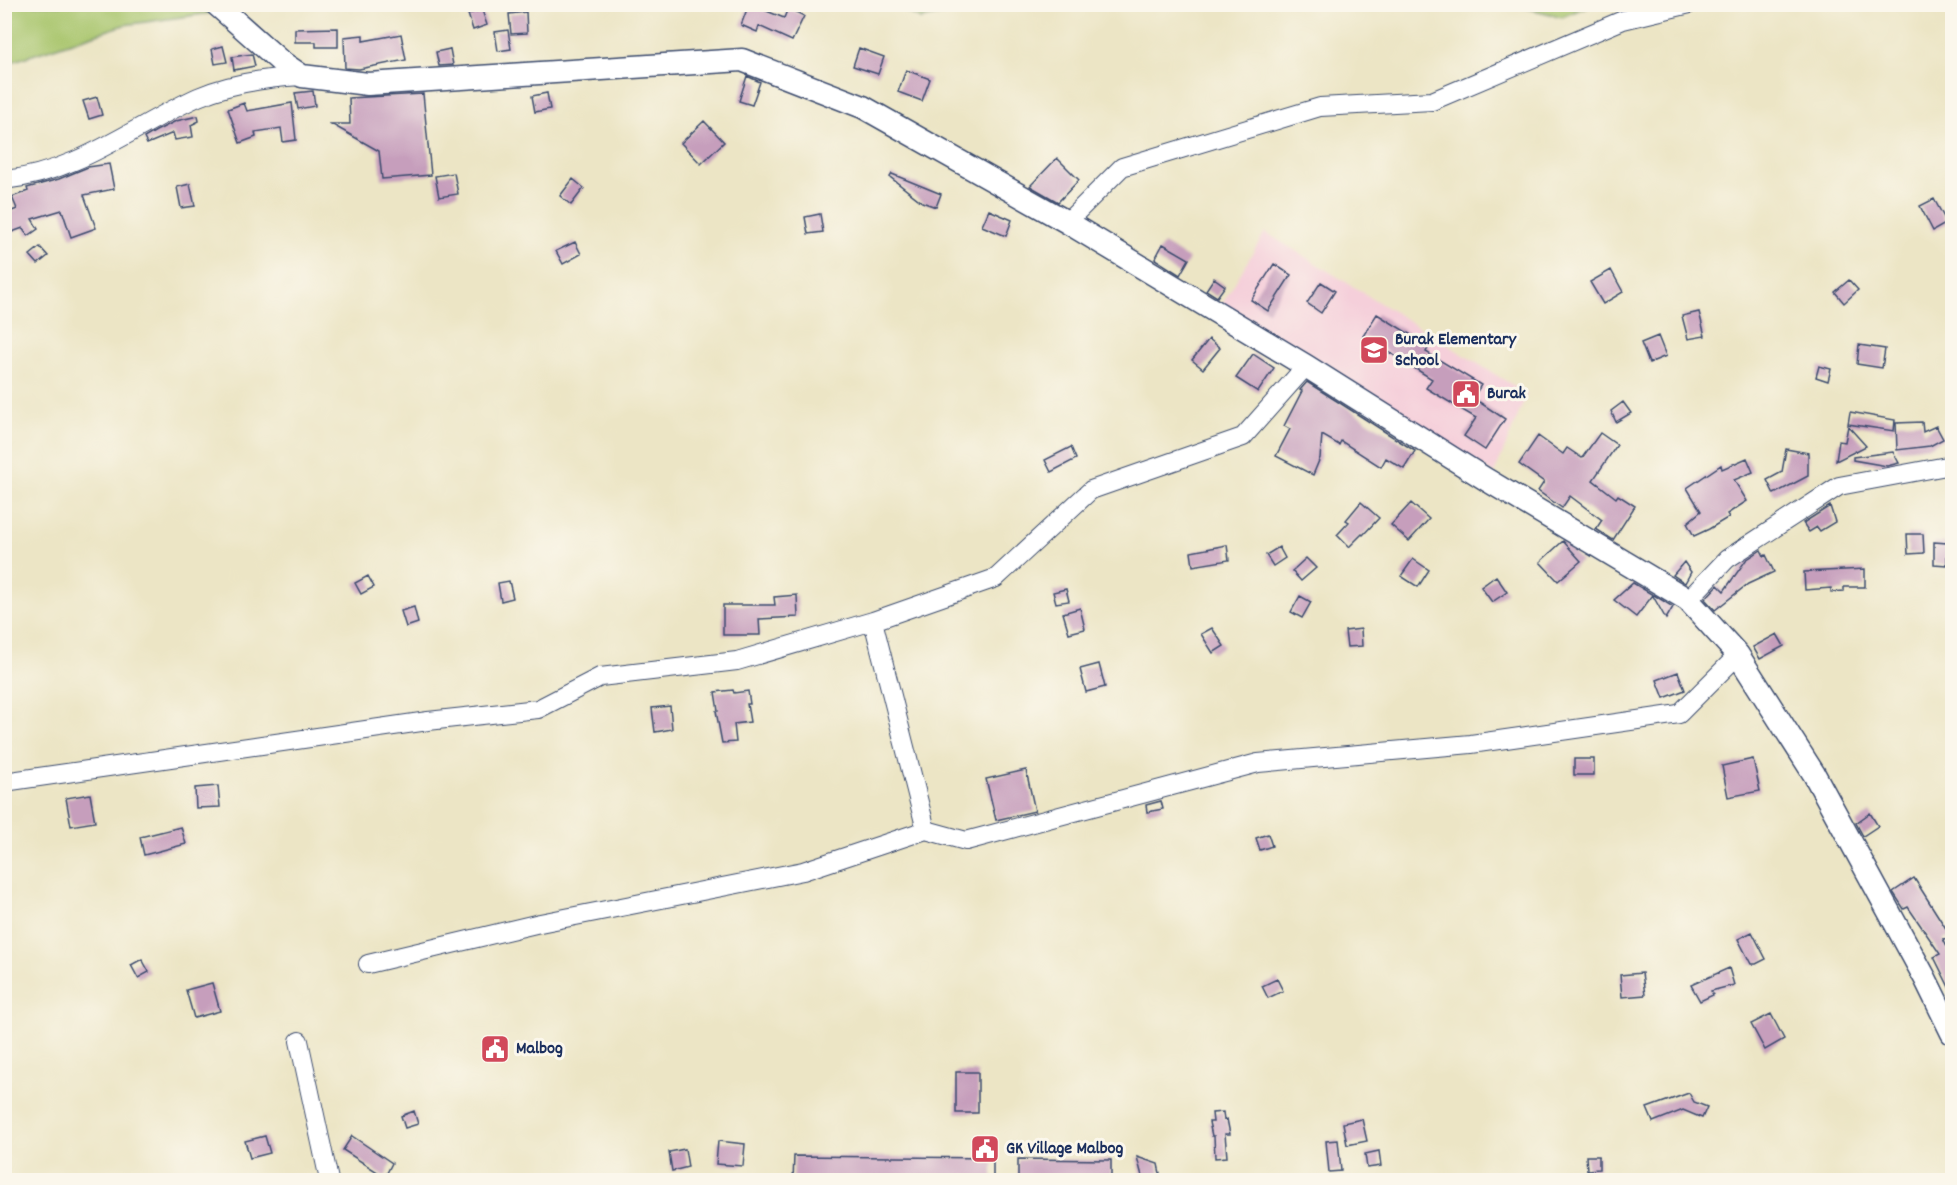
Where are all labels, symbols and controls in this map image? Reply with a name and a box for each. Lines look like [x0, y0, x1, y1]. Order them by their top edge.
place label: Burak Elementary School [1395, 328, 1517, 374]
school or university icon: Burak Elementary School [1358, 334, 1390, 366]
public building icon: Burak [1450, 378, 1482, 410]
place label: Burak [1487, 382, 1526, 407]
public building icon: Malbog [479, 1033, 511, 1065]
place label: Malbog [516, 1037, 563, 1062]
public building icon: GK Village Malbog [969, 1133, 1001, 1165]
place label: GK Village Malbog [1006, 1137, 1123, 1162]

